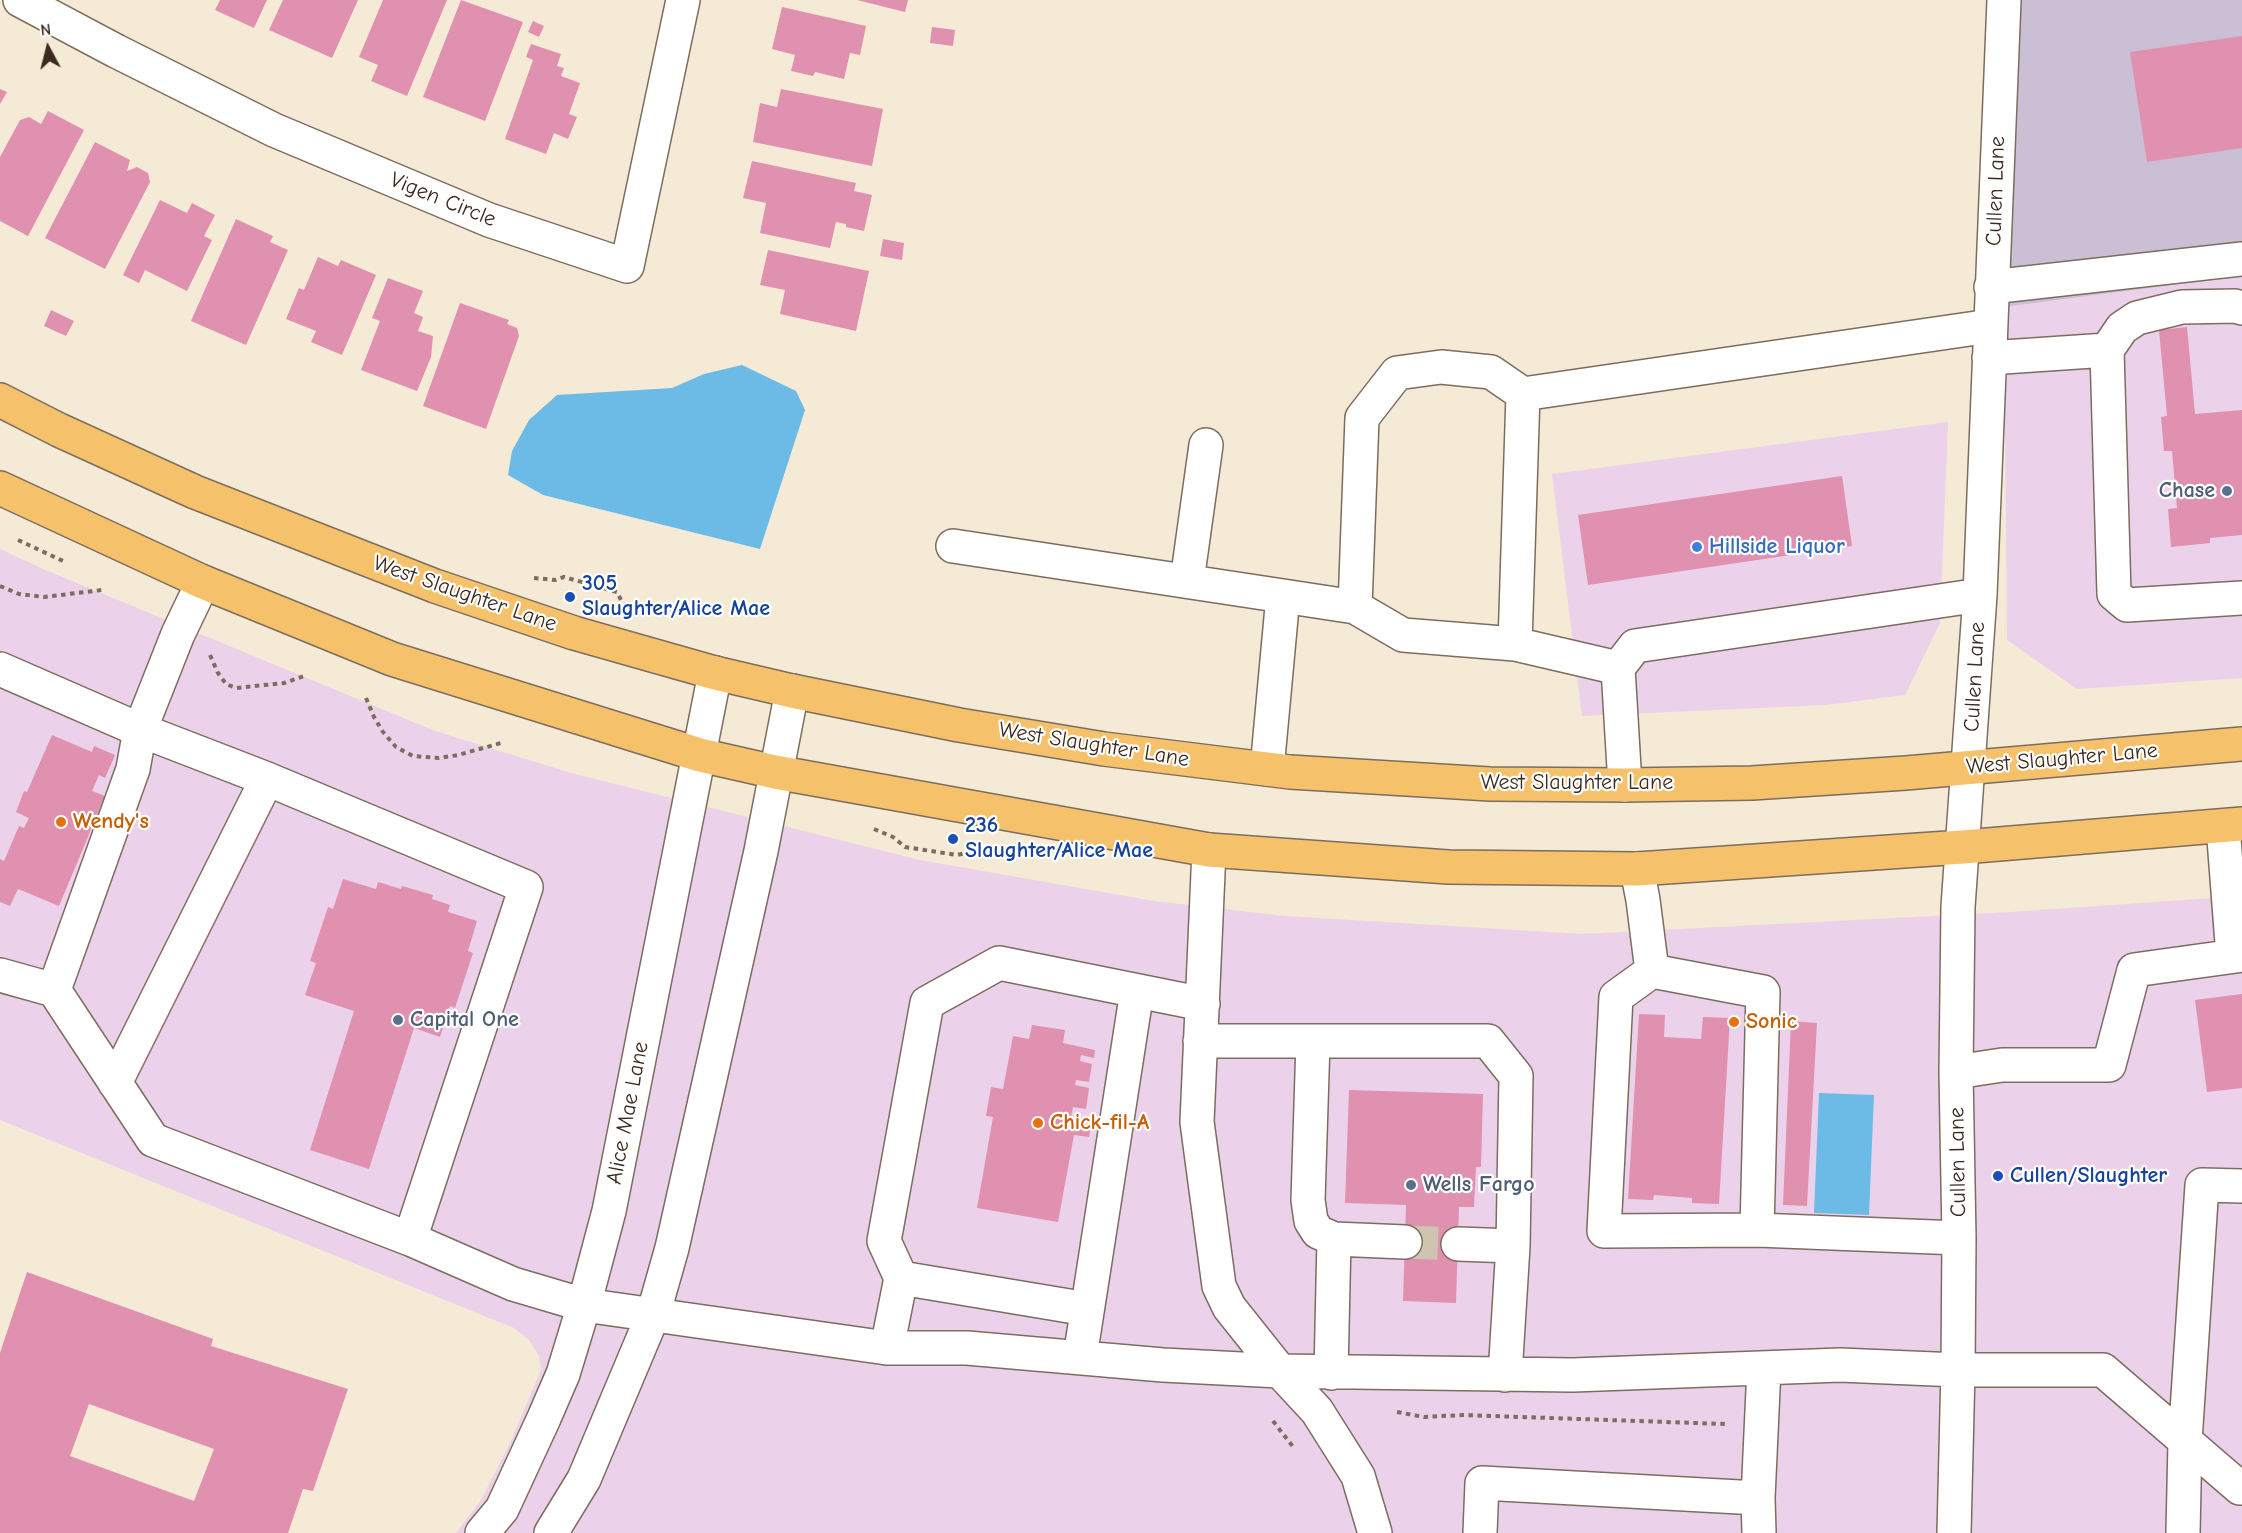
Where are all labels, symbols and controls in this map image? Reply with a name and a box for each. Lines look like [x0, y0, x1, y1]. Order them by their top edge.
north arrow [18, 18, 78, 78]
text: N [40, 21, 52, 40]
street label: Cullen Lane [1981, 136, 2011, 246]
street label: Vigen Circle [386, 167, 500, 233]
place label: Chase [2159, 478, 2215, 504]
marker: Chase [2220, 484, 2234, 498]
place label: Hillside Liquor [1709, 534, 1845, 560]
marker: Hillside Liquor [1690, 540, 1704, 554]
street label: West Slaughter Lane [370, 550, 560, 638]
place label: 305 Slaughter/Alice Mae [582, 571, 770, 622]
marker: 305 Slaughter/Alice Mae [563, 590, 577, 604]
street label: Cullen Lane [1959, 621, 1991, 733]
street label: West Slaughter Lane [997, 717, 1191, 773]
street label: West Slaughter Lane [1965, 737, 2159, 781]
street label: West Slaughter Lane [1481, 770, 1673, 796]
place label: Wendy's [73, 809, 149, 835]
place label: 236 Slaughter/Alice Mae [965, 813, 1153, 864]
marker: Wendy's [54, 815, 68, 829]
marker: 236 Slaughter/Alice Mae [946, 832, 960, 846]
place label: Capital One [410, 1007, 519, 1033]
place label: Sonic [1746, 1009, 1797, 1035]
marker: Capital One [391, 1013, 405, 1027]
marker: Sonic [1727, 1015, 1741, 1029]
street label: Alice Mae Lane [601, 1039, 655, 1187]
street label: Cullen Lane [1944, 1107, 1972, 1217]
place label: Chick-fil-A [1050, 1110, 1149, 1136]
marker: Chick-fil-A [1031, 1116, 1045, 1130]
place label: Cullen/Slaughter [2010, 1163, 2167, 1189]
marker: Cullen/Slaughter [1991, 1169, 2005, 1183]
place label: Wells Fargo [1423, 1172, 1535, 1198]
marker: Wells Fargo [1404, 1178, 1418, 1192]

